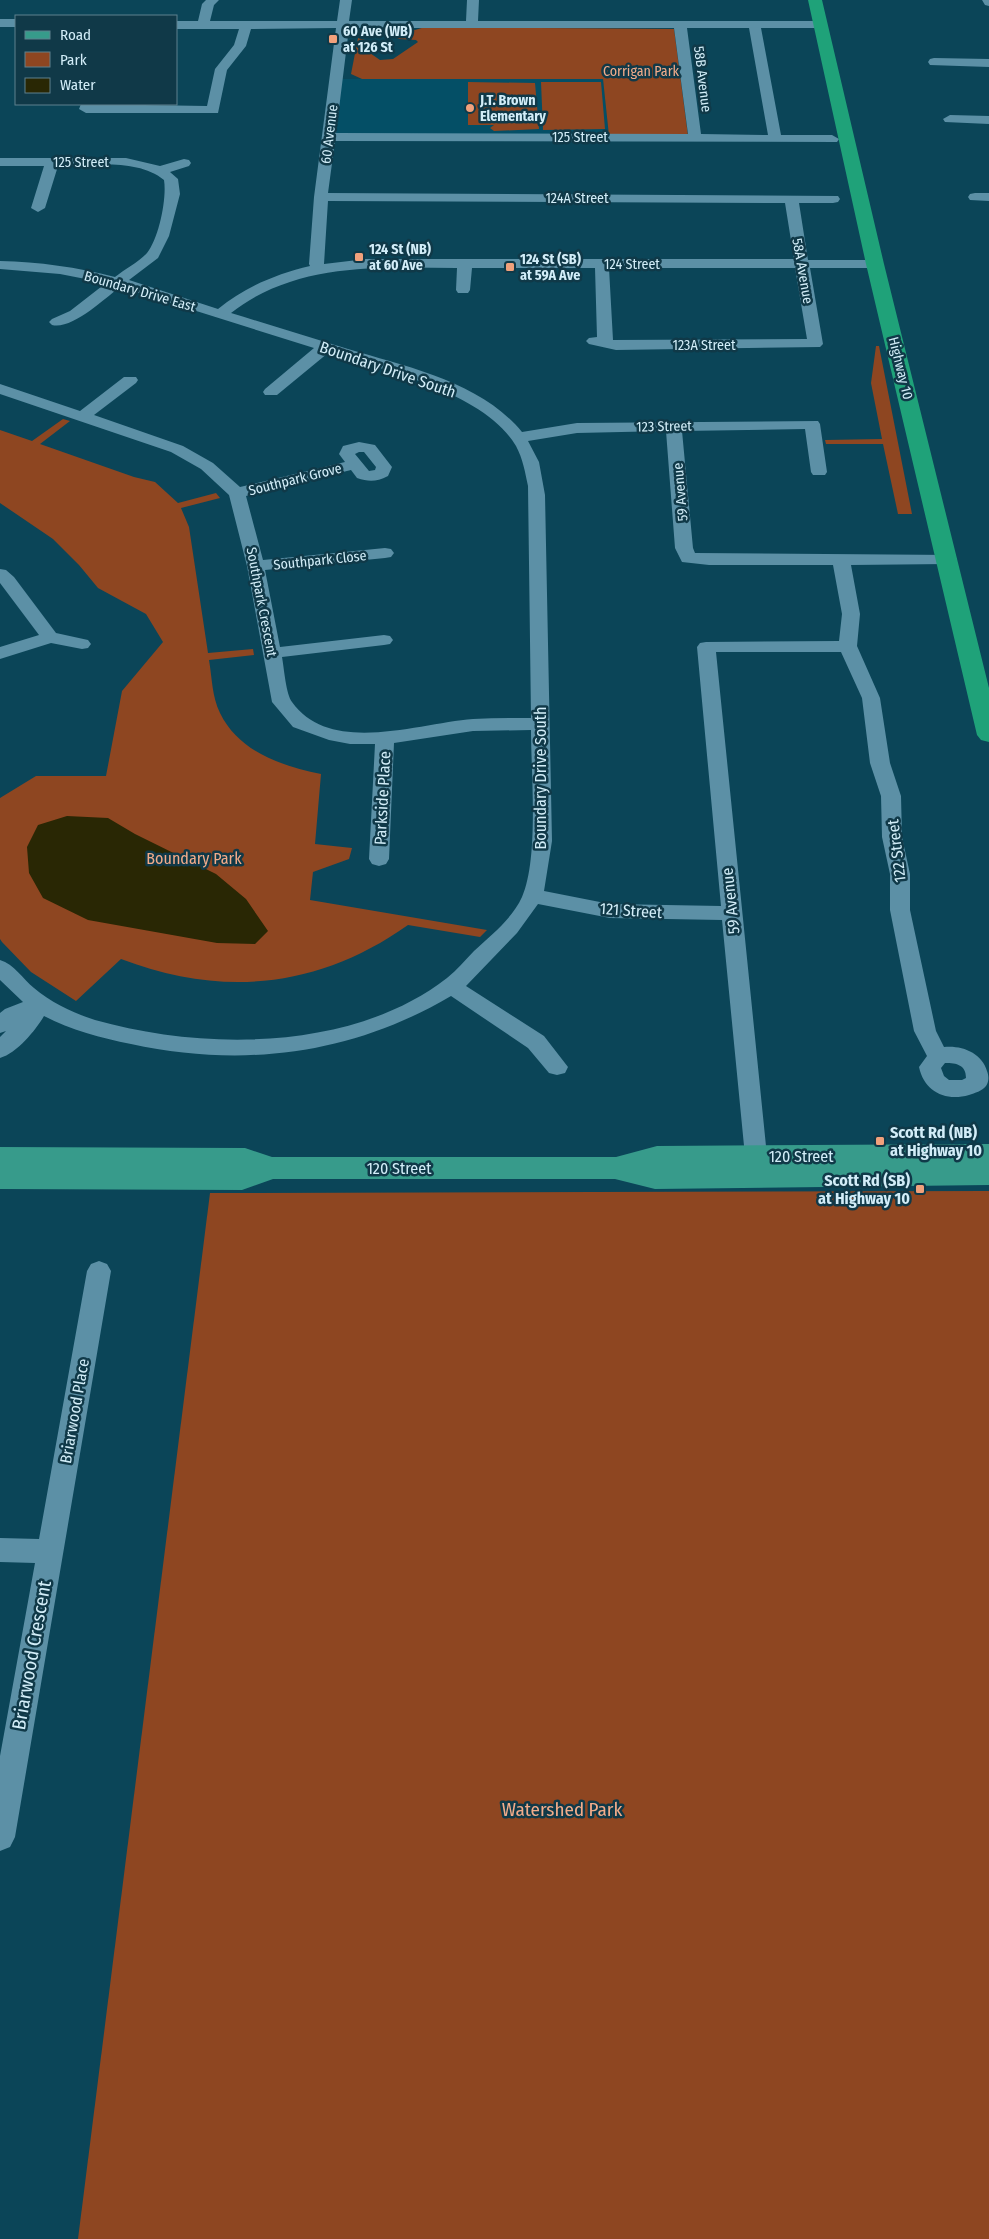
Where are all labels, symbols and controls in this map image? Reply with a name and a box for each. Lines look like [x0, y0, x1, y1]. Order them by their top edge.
legend [15, 15, 178, 105]
place label: 60 Ave (WB) at 126 St [343, 23, 412, 56]
text: Road [60, 26, 91, 44]
marker: 60 Ave (WB) at 126 St [327, 33, 339, 45]
street label: 58B Avenue [690, 45, 715, 113]
text: Park [60, 51, 87, 69]
park label: Corrigan Park [603, 63, 680, 80]
text: Water [60, 76, 96, 94]
place label: J.T. Brown Elementary [479, 92, 546, 125]
marker: J.T. Brown Elementary [464, 102, 476, 114]
street label: 60 Avenue [317, 103, 342, 165]
street label: 125 Street [552, 129, 608, 146]
street label: 125 Street [53, 154, 109, 171]
street label: 124A Street [545, 190, 609, 207]
street label: 58A Avenue [788, 237, 817, 305]
place label: 124 St (NB) at 60 Ave [369, 241, 431, 274]
marker: 124 St (NB) at 60 Ave [353, 251, 365, 263]
place label: 124 St (SB) at 59A Ave [520, 251, 581, 284]
street label: 124 Street [604, 256, 660, 273]
marker: 124 St (SB) at 59A Ave [504, 261, 516, 273]
street label: Boundary Drive East [82, 267, 198, 316]
street label: Highway 10 [885, 335, 916, 401]
street label: Boundary Drive South [317, 337, 458, 402]
street label: 123A Street [673, 337, 736, 354]
street label: 123 Street [636, 418, 692, 435]
street label: Southpark Grove [247, 460, 344, 499]
street label: 59 Avenue [669, 462, 692, 522]
street label: Southpark Crescent [243, 546, 281, 659]
street label: Southpark Close [273, 547, 367, 574]
street label: Boundary Drive South [531, 707, 550, 849]
street label: Parkside Place [371, 750, 394, 846]
street label: 122 Street [883, 818, 910, 884]
park label: Boundary Park [146, 849, 242, 868]
street label: 59 Avenue [718, 867, 743, 935]
street label: 121 Street [599, 899, 663, 922]
place label: Scott Rd (NB) at Highway 10 [890, 1123, 982, 1160]
marker: Scott Rd (NB) at Highway 10 [874, 1135, 886, 1147]
street label: 120 Street [769, 1147, 834, 1166]
street label: 120 Street [367, 1159, 432, 1178]
place label: Scott Rd (SB) at Highway 10 [818, 1171, 910, 1208]
marker: Scott Rd (SB) at Highway 10 [914, 1183, 926, 1195]
street label: Briarwood Place [56, 1357, 93, 1465]
street label: Briarwood Crescent [7, 1578, 56, 1732]
park label: Watershed Park [502, 1798, 622, 1821]

